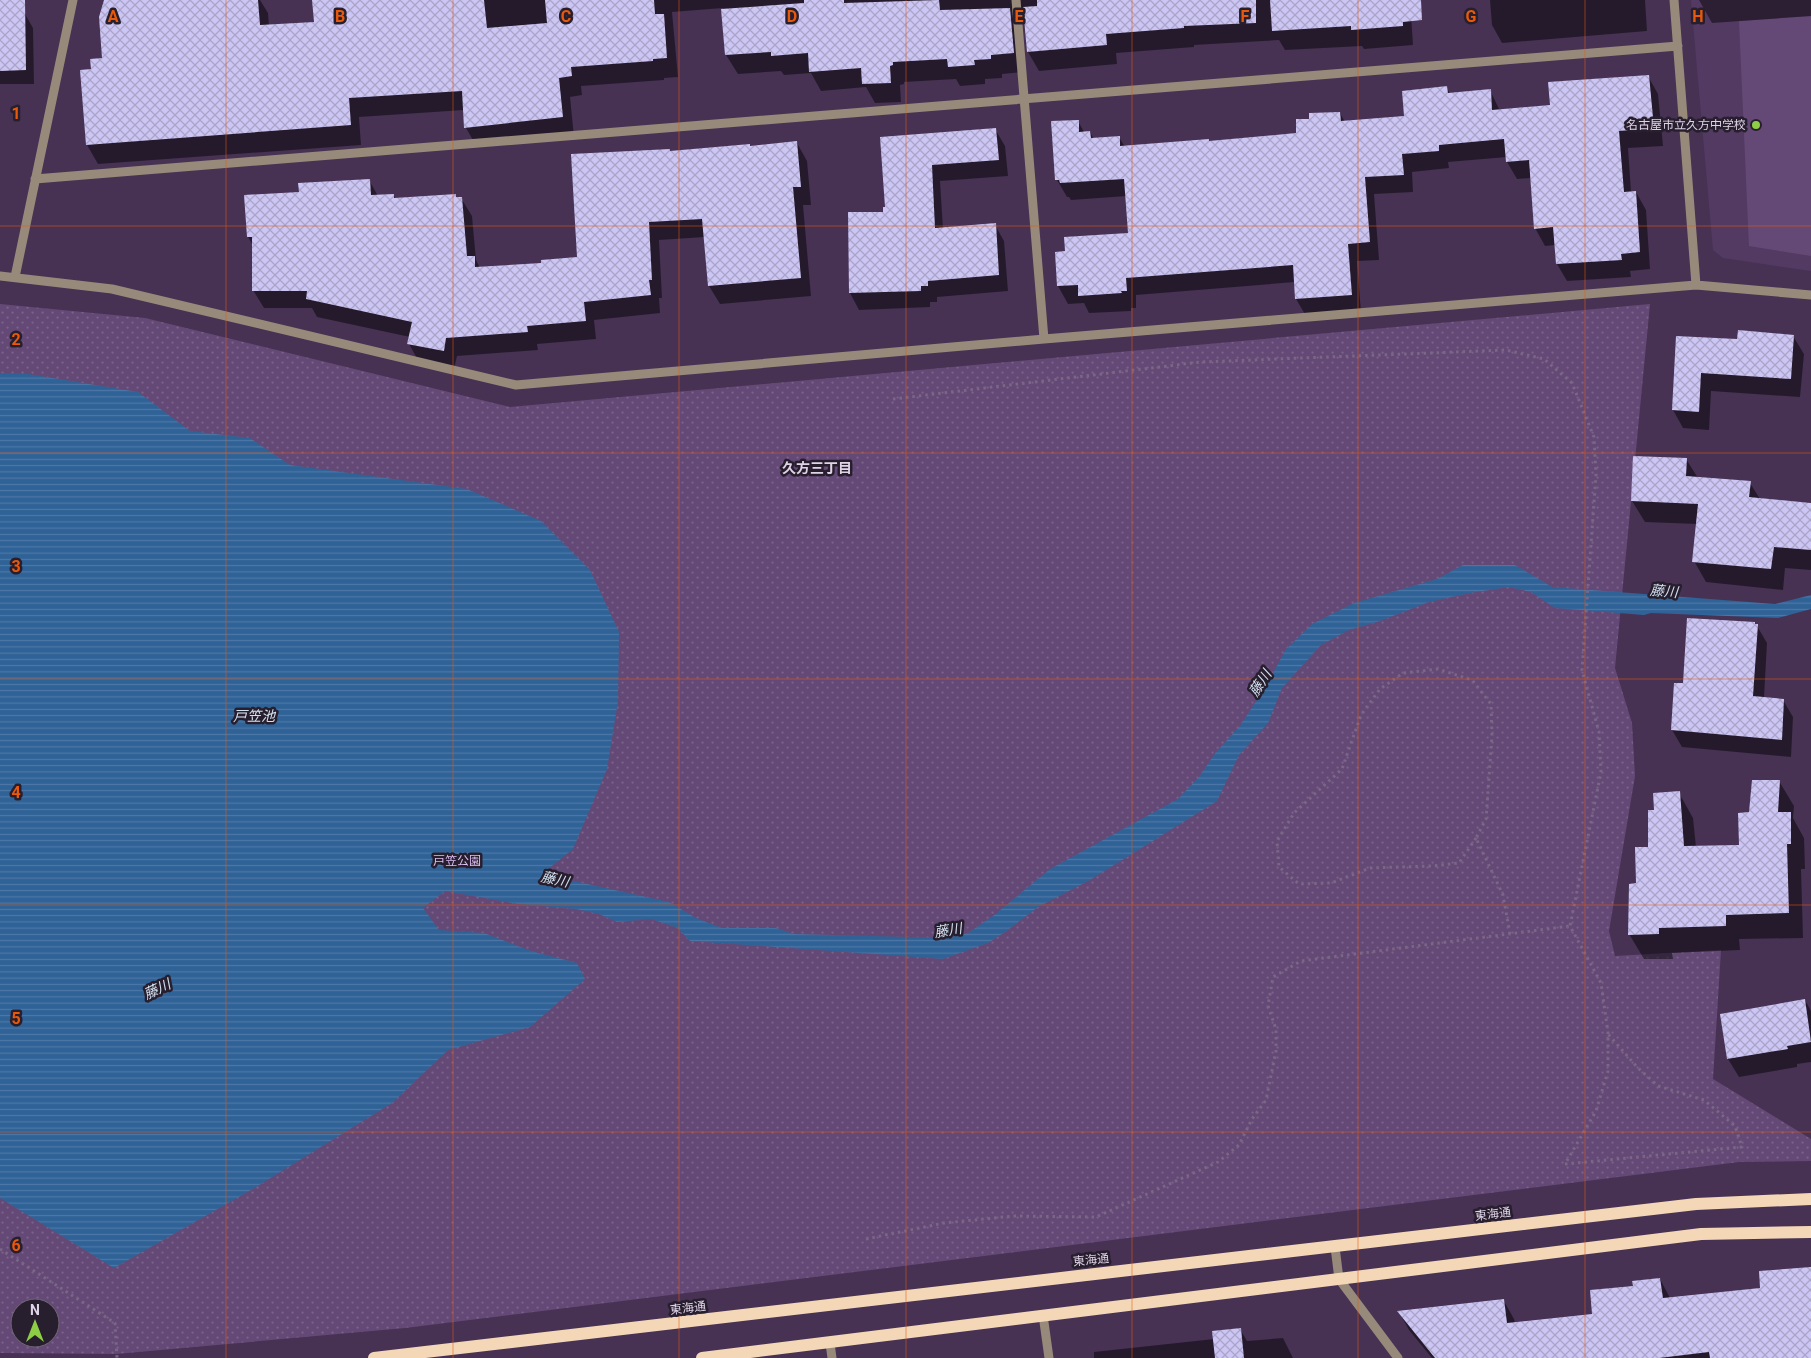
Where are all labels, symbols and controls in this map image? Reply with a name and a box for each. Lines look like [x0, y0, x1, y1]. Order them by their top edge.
text: A [108, 7, 119, 26]
text: B [335, 7, 345, 26]
text: C [561, 7, 571, 26]
text: D [787, 7, 797, 26]
text: E [1015, 7, 1024, 26]
text: F [1241, 7, 1250, 26]
text: G [1466, 7, 1477, 26]
text: H [1692, 7, 1704, 26]
text: 1 [11, 104, 21, 123]
place label: 名古屋市立久方中学校 [1626, 118, 1746, 132]
marker: 名古屋市立久方中学校 [1750, 119, 1762, 131]
text: 2 [11, 330, 21, 349]
district label: 久方三丁目 [782, 460, 852, 476]
text: 3 [11, 557, 21, 576]
water label: 藤川 [1649, 582, 1681, 600]
water label: 藤川 [1246, 665, 1275, 699]
water label: 戸笠池 [233, 708, 277, 724]
text: 4 [11, 783, 21, 802]
park label: 戸笠公園 [433, 854, 481, 868]
water label: 藤川 [540, 868, 572, 890]
water label: 藤川 [933, 920, 965, 940]
water label: 藤川 [141, 975, 175, 1002]
text: 5 [11, 1009, 21, 1028]
street label: 東海通 [1474, 1205, 1512, 1223]
text: 6 [11, 1236, 21, 1255]
street label: 東海通 [1072, 1251, 1110, 1269]
north arrow [10, 1298, 60, 1348]
street label: 東海通 [669, 1299, 707, 1317]
text: N [30, 1302, 40, 1318]

